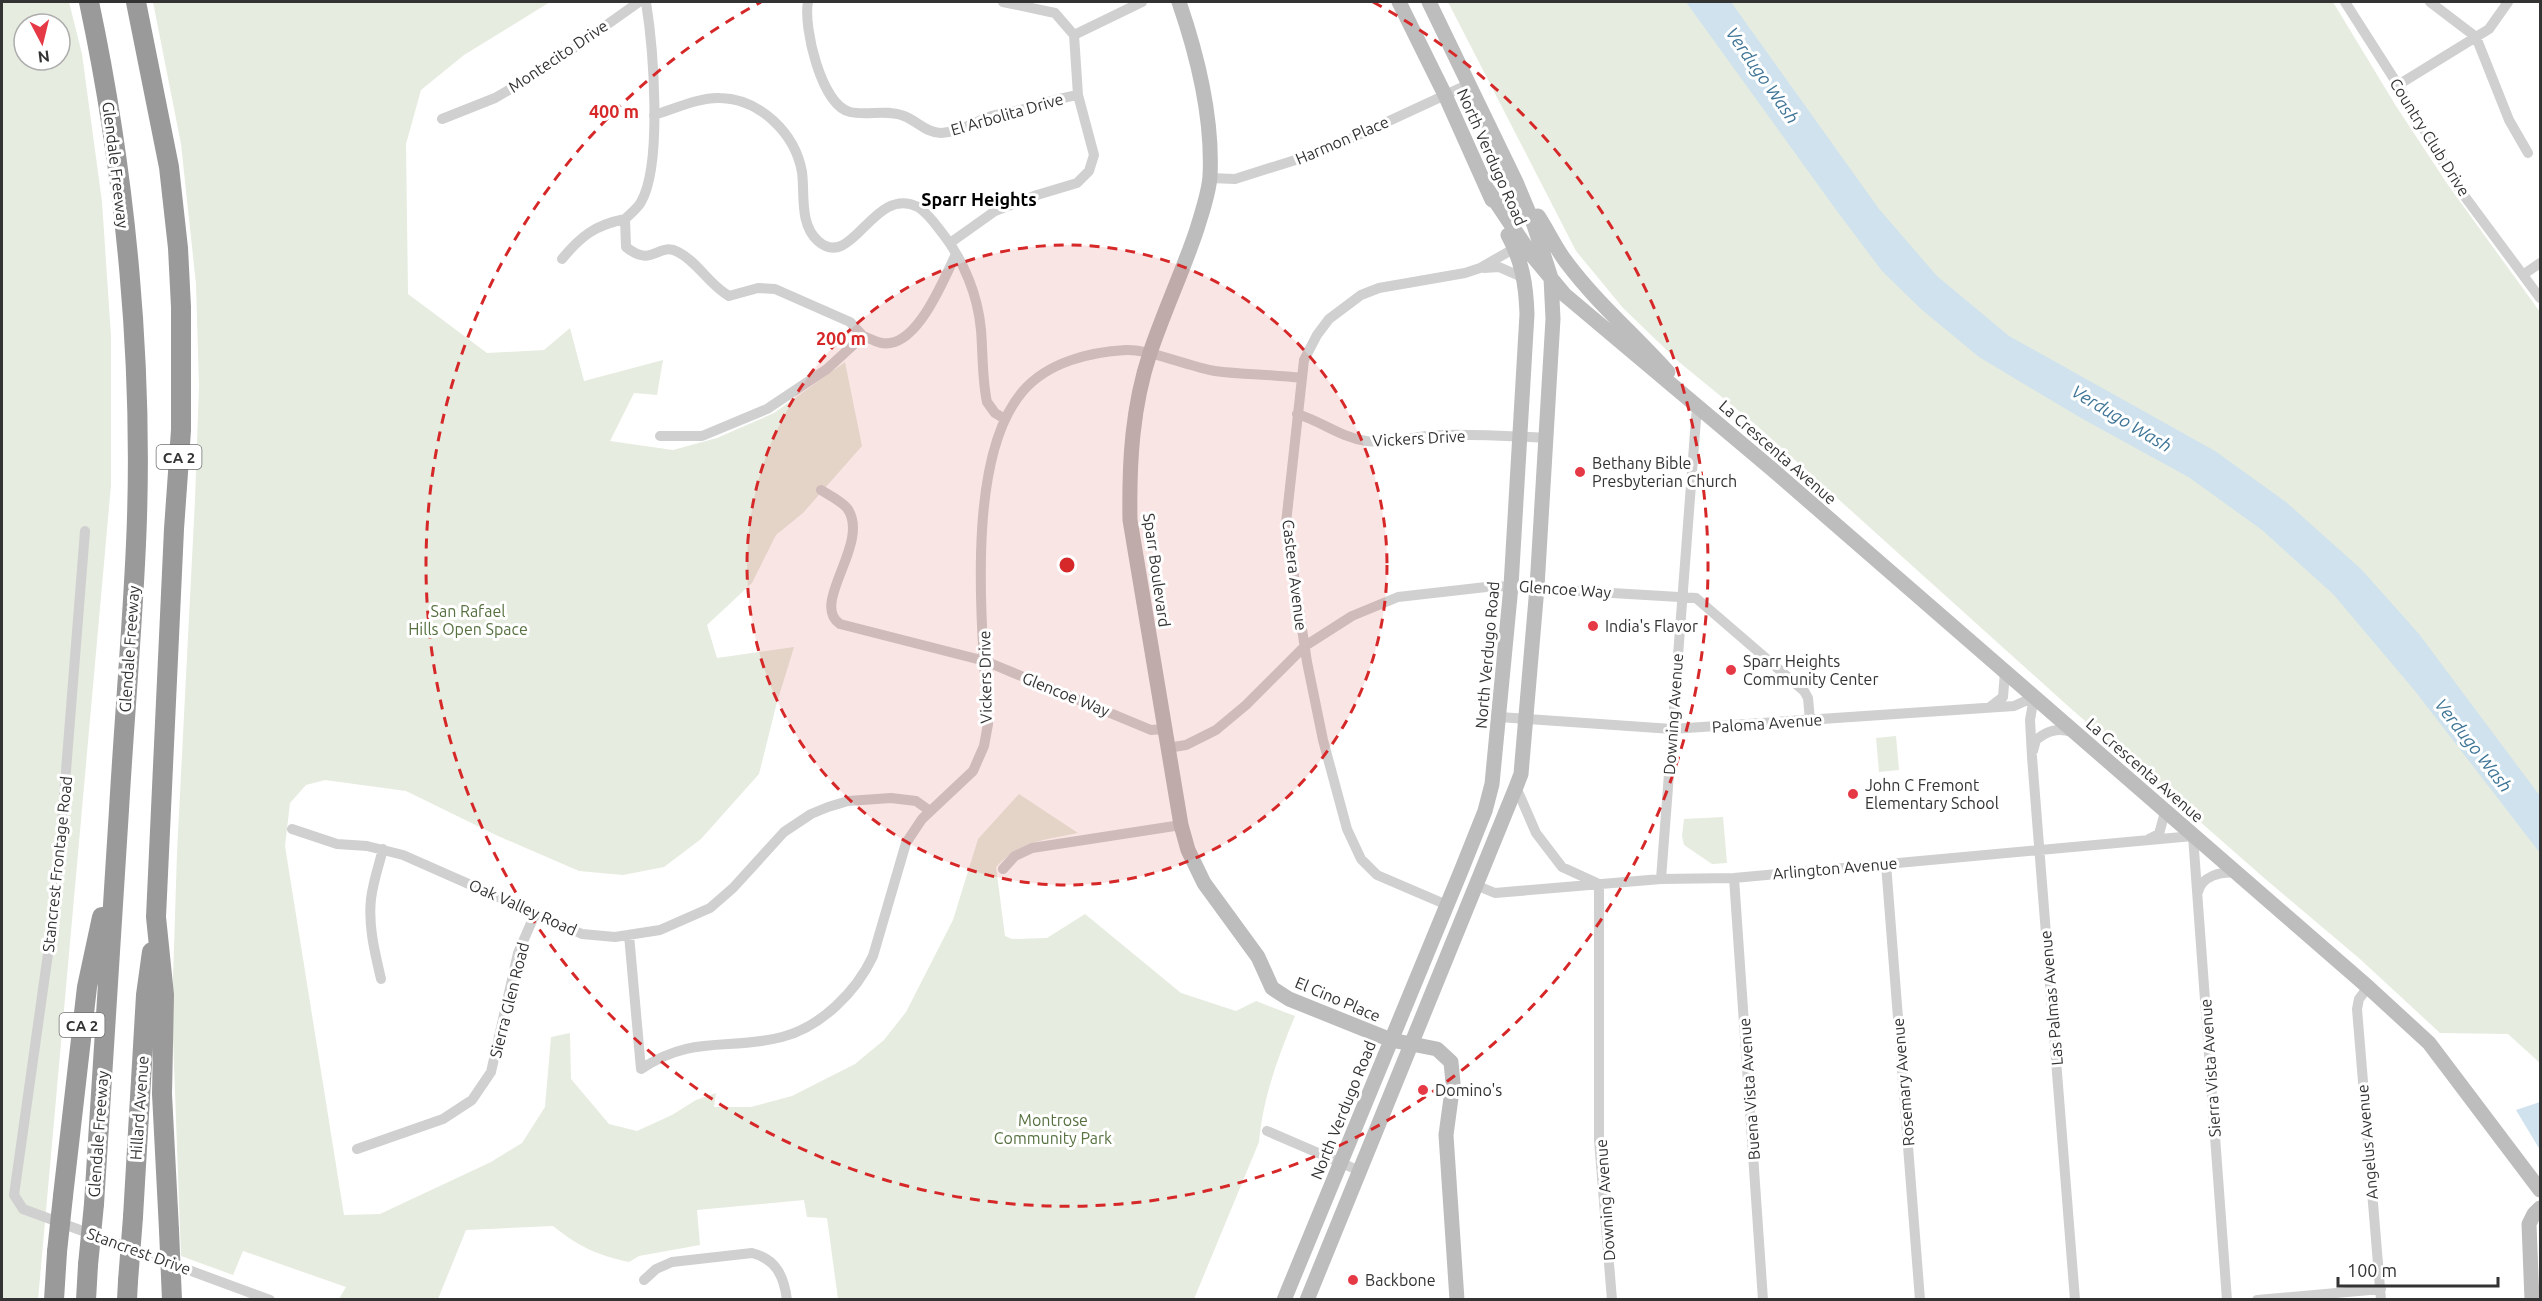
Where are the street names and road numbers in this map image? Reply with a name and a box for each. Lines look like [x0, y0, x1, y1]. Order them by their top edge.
street label: Montecito Drive [505, 16, 611, 96]
street label: Country Club Drive [2386, 75, 2474, 199]
street label: North Verdugo Road [1454, 86, 1530, 228]
street label: El Arbolita Drive [949, 89, 1065, 139]
street label: Glendale Freeway [99, 101, 133, 230]
street label: Harmon Place [1293, 112, 1391, 168]
street label: La Crescenta Avenue [1716, 396, 1840, 508]
street label: Vickers Drive [1372, 427, 1466, 449]
road number: CA 2 [156, 445, 201, 469]
street label: Sparr Boulevard [1140, 512, 1174, 628]
street label: Castera Avenue [1279, 518, 1311, 632]
street label: Glencoe Way [1518, 577, 1612, 601]
street label: North Verdugo Road [1472, 580, 1502, 730]
street label: Glendale Freeway [116, 585, 142, 713]
street label: Vickers Drive [975, 630, 995, 724]
street label: Downing Avenue [1660, 653, 1686, 775]
street label: Glencoe Way [1020, 668, 1112, 720]
street label: Paloma Avenue [1711, 710, 1823, 736]
street label: La Crescenta Avenue [2083, 714, 2207, 826]
street label: Stancrest Frontage Road [39, 775, 75, 953]
street label: Arlington Avenue [1772, 854, 1898, 882]
street label: Oak Valley Road [466, 875, 580, 939]
street label: Las Palmas Avenue [2036, 930, 2066, 1066]
street label: Sierra Glen Road [486, 940, 532, 1060]
street label: El Cino Place [1293, 973, 1383, 1025]
street label: Sierra Vista Avenue [2196, 998, 2224, 1138]
road number: CA 2 [60, 1013, 104, 1037]
street label: Buena Vista Avenue [1735, 1017, 1763, 1161]
street label: Rosemary Avenue [1888, 1017, 1918, 1147]
street label: North Verdugo Road [1307, 1038, 1379, 1182]
street label: Hillard Avenue [126, 1055, 152, 1161]
street label: Glendale Freeway [85, 1070, 111, 1198]
street label: Angelus Avenue [2353, 1084, 2381, 1200]
street label: Downing Avenue [1592, 1139, 1618, 1261]
street label: Stancrest Drive [85, 1224, 193, 1278]

